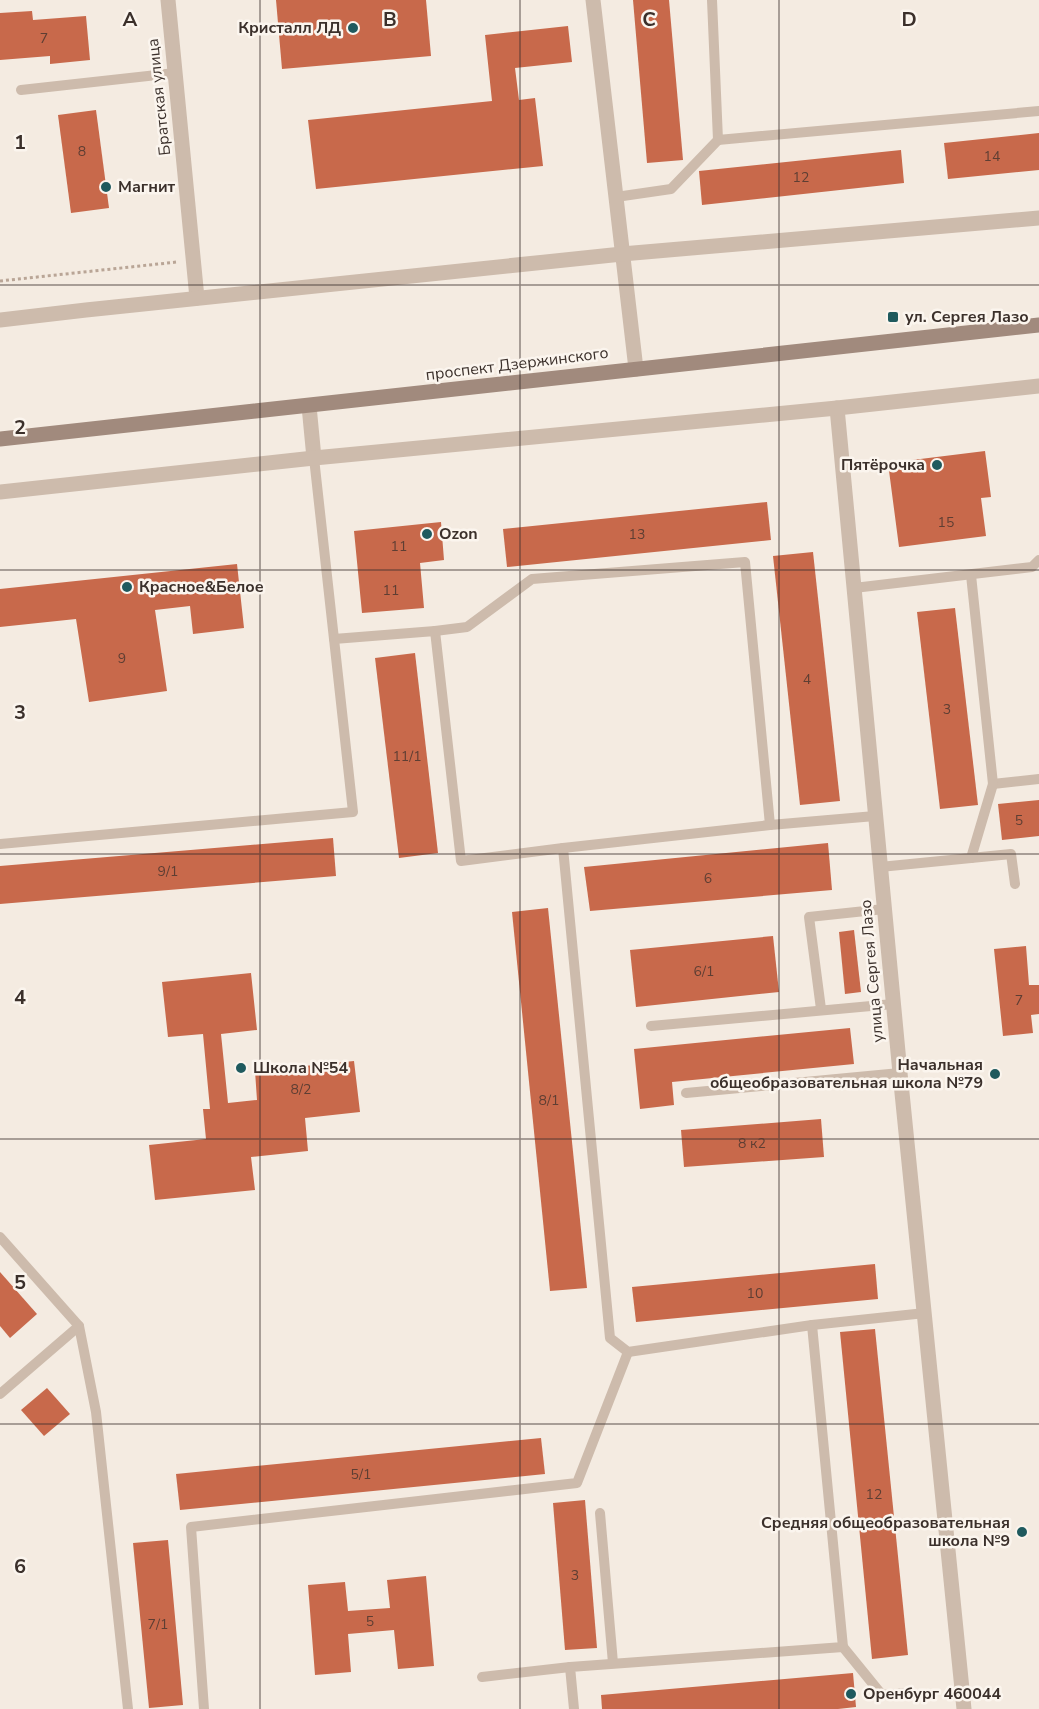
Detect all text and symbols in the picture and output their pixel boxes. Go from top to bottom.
text: A [123,6,138,33]
text: B [383,6,397,33]
text: C [642,6,656,33]
text: D [901,6,917,33]
place label: Кристалл ЛД [238,17,341,39]
marker: Кристалл ЛД [346,21,360,35]
house number: 7 [40,29,48,48]
street label: Братская улица [142,37,176,157]
text: 1 [14,129,26,156]
house number: 8 [78,142,86,161]
house number: 14 [984,147,1000,166]
house number: 12 [793,168,809,187]
place label: Магнит [118,176,176,198]
marker: Магнит [99,180,113,194]
place label: ул. Сергея Лазо [905,306,1029,328]
marker: ул. Сергея Лазо [886,310,900,324]
street label: проспект Дзержинского [424,342,610,386]
text: 2 [14,414,26,441]
place label: Пятёрочка [841,454,925,476]
marker: Пятёрочка [930,458,944,472]
house number: 15 [938,513,954,532]
place label: Ozon [439,523,478,545]
house number: 13 [629,525,645,544]
marker: Ozon [420,527,434,541]
house number: 11 [391,537,407,556]
place label: Красное&Белое [139,576,264,598]
marker: Красное&Белое [120,580,134,594]
house number: 11 [383,581,399,600]
house number: 9 [118,649,126,668]
house number: 4 [803,670,811,689]
text: 3 [14,699,26,726]
house number: 3 [943,700,951,719]
house number: 11/1 [392,747,422,766]
house number: 5 [1015,811,1023,830]
house number: 9/1 [158,862,178,881]
house number: 6 [704,869,712,888]
street label: улица Сергея Лазо [855,899,889,1043]
house number: 6/1 [694,962,714,981]
text: 4 [14,984,26,1011]
house number: 7 [1015,991,1023,1010]
place label: Начальная общеобразовательная школа №79 [710,1054,983,1094]
place label: Школа №54 [253,1057,348,1079]
marker: Школа №54 [234,1061,248,1075]
marker: Начальная общеобразовательная школа №79 [988,1067,1002,1081]
house number: 8/2 [291,1080,311,1099]
house number: 8/1 [539,1091,559,1110]
house number: 8 к2 [738,1134,766,1153]
text: 5 [14,1269,26,1296]
house number: 10 [747,1284,763,1303]
house number: 5/1 [351,1465,371,1484]
house number: 12 [866,1485,882,1504]
place label: Средняя общеобразовательная школа №9 [761,1512,1010,1552]
marker: Средняя общеобразовательная школа №9 [1015,1525,1029,1539]
text: 6 [14,1553,26,1580]
house number: 3 [571,1566,579,1585]
house number: 5 [366,1612,374,1631]
house number: 7/1 [148,1615,168,1634]
place label: Оренбург 460044 [863,1683,1001,1705]
marker: Оренбург 460044 [844,1687,858,1701]

